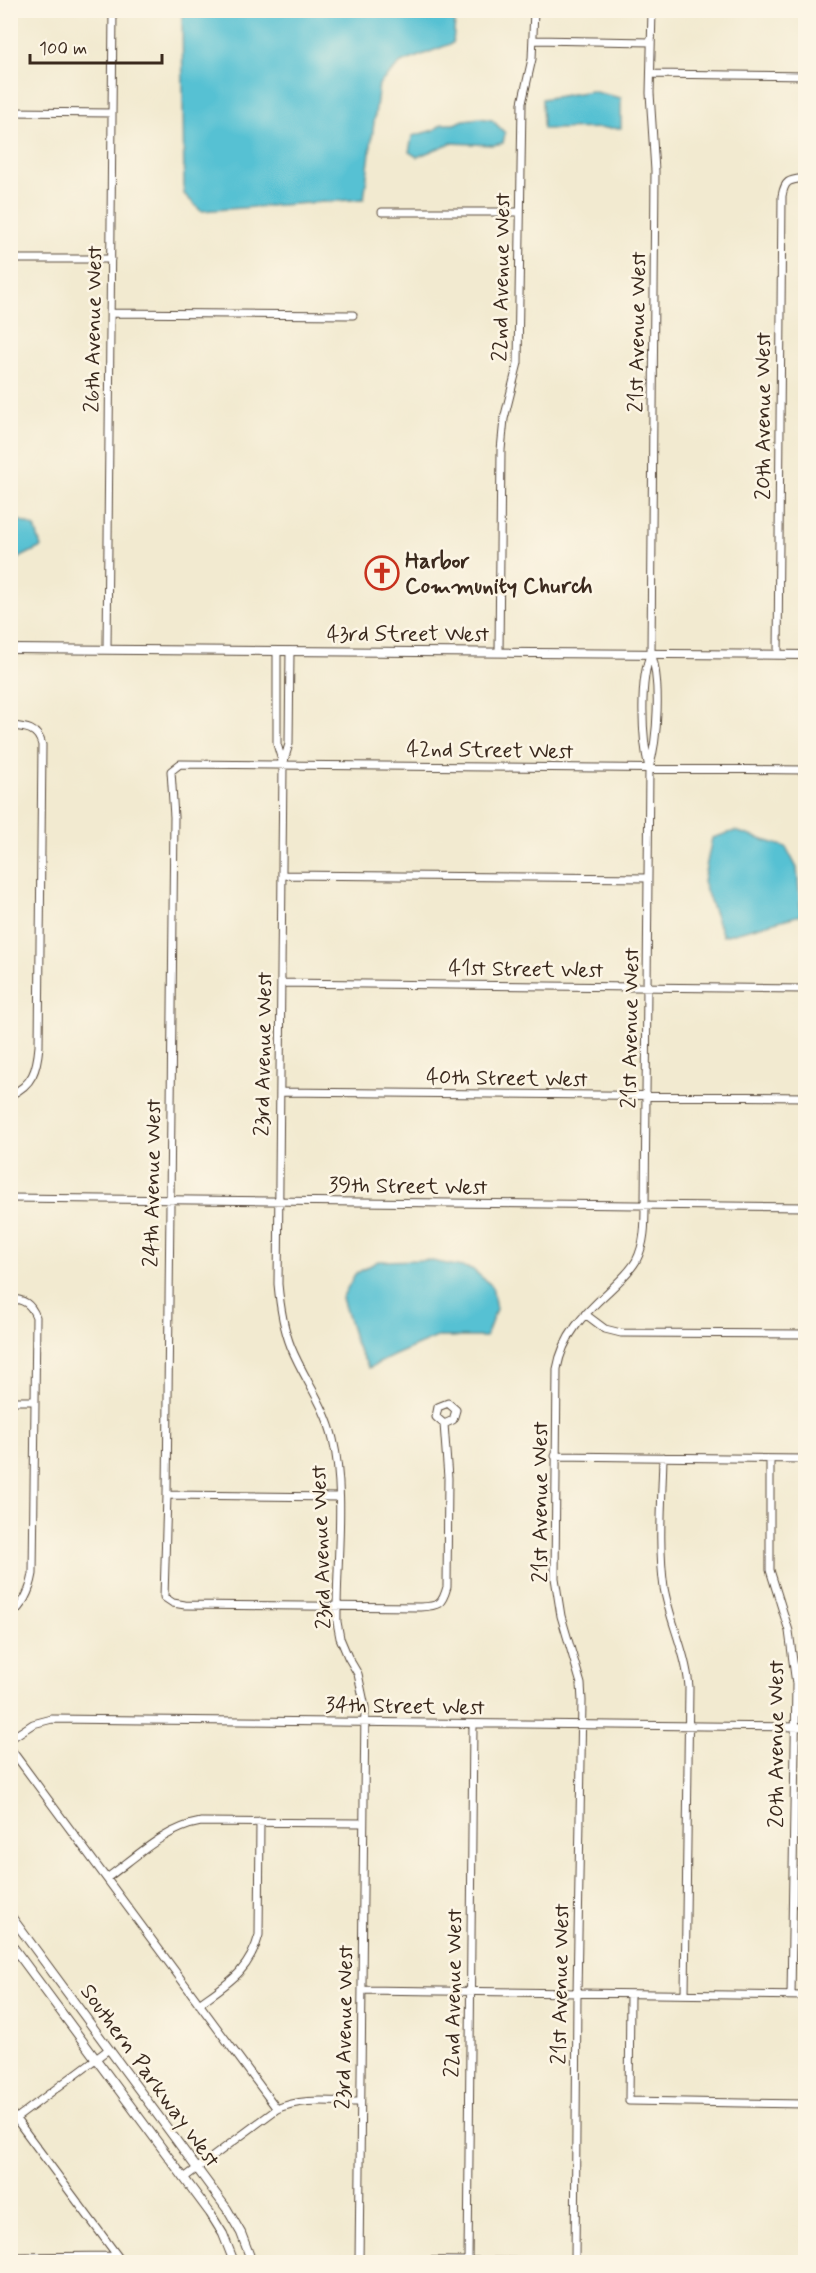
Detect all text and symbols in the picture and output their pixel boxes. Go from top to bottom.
scale bar [30,27,162,65]
text: 100 m [39,37,87,61]
street label: 22nd Avenue West [487,192,517,362]
street label: 26th Avenue West [79,245,109,413]
street label: 21st Avenue West [623,251,653,413]
street label: 20th Avenue West [750,332,778,500]
place label: Harbor Community Church [405,548,593,601]
church icon: Harbor Community Church [364,555,400,591]
street label: 43rd Street West [327,621,489,649]
street label: 42nd Street West [406,736,574,766]
street label: 21st Avenue West [616,947,646,1109]
street label: 41st Street West [448,955,604,985]
street label: 23rd Avenue West [249,972,279,1137]
street label: 40th Street West [426,1064,588,1094]
street label: 24th Avenue West [138,1099,168,1268]
street label: 39th Street West [328,1172,488,1202]
street label: 21st Avenue West [527,1421,555,1583]
street label: 23rd Avenue West [305,1464,339,1630]
street label: 20th Avenue West [763,1660,791,1828]
street label: 34th Street West [325,1692,485,1722]
street label: 21st Avenue West [546,1903,576,2065]
street label: 22nd Avenue West [439,1908,469,2078]
street label: 23rd Avenue West [330,1945,360,2110]
street label: Southern Parkway West [73,1979,226,2174]

